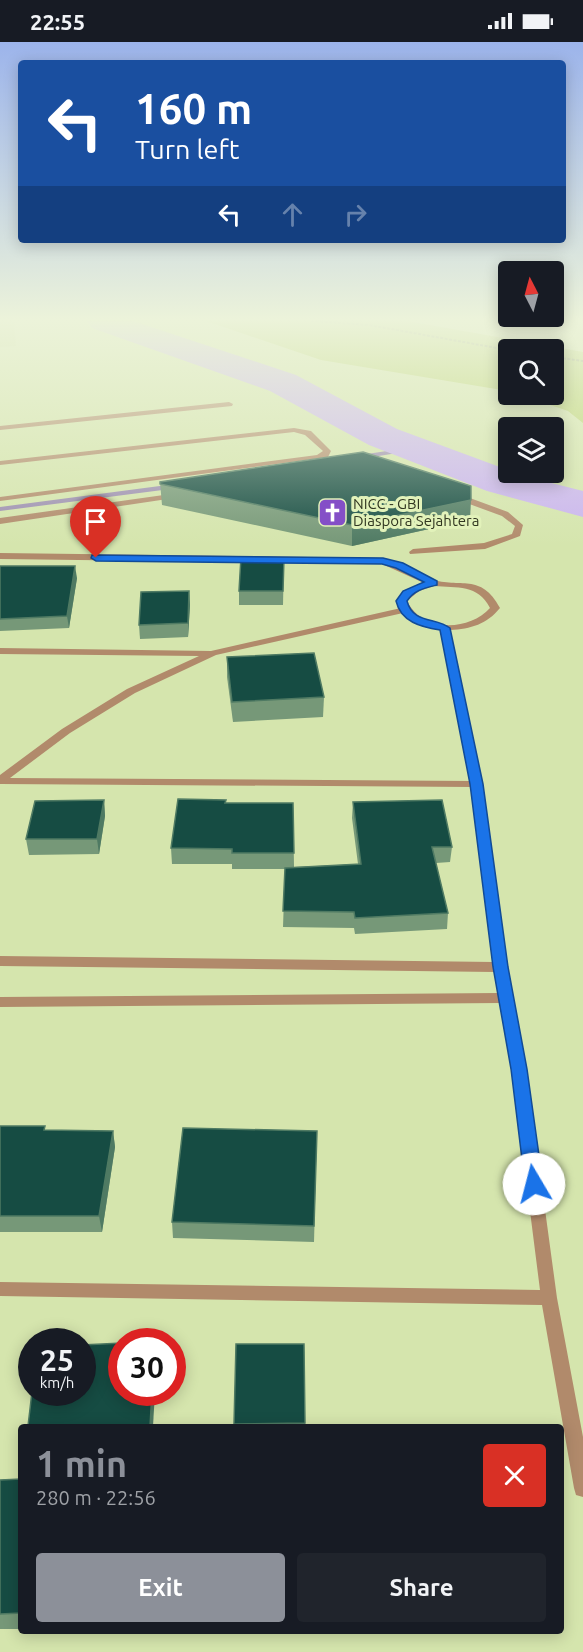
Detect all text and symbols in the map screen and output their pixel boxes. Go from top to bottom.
text: 22:55 [30,9,85,34]
icon: left [36,84,114,162]
text: 160 m [135,85,252,132]
text: Turn left [135,134,239,164]
icon: left [213,198,246,231]
icon: ahead [276,198,309,231]
icon: right [339,198,372,231]
north arrow [498,261,564,327]
map controls [498,261,564,483]
button: search [498,339,564,405]
button: layers [498,417,564,483]
place label: NICC - GBI Diaspora Sejahtera [353,495,479,529]
pin [70,496,121,558]
church icon: NICC - GBI Diaspora Sejahtera [316,496,348,528]
icon: arrive [79,505,112,538]
position arrow [502,1152,566,1216]
speed limit sign: 30 [108,1328,186,1406]
text: 25 [40,1343,74,1377]
text: km/h [40,1374,74,1391]
text: 1 min [36,1443,127,1484]
button: close [483,1444,546,1507]
text: 280 m · 22:56 [36,1486,156,1509]
button: Exit [36,1553,285,1622]
button: Share [297,1553,546,1622]

